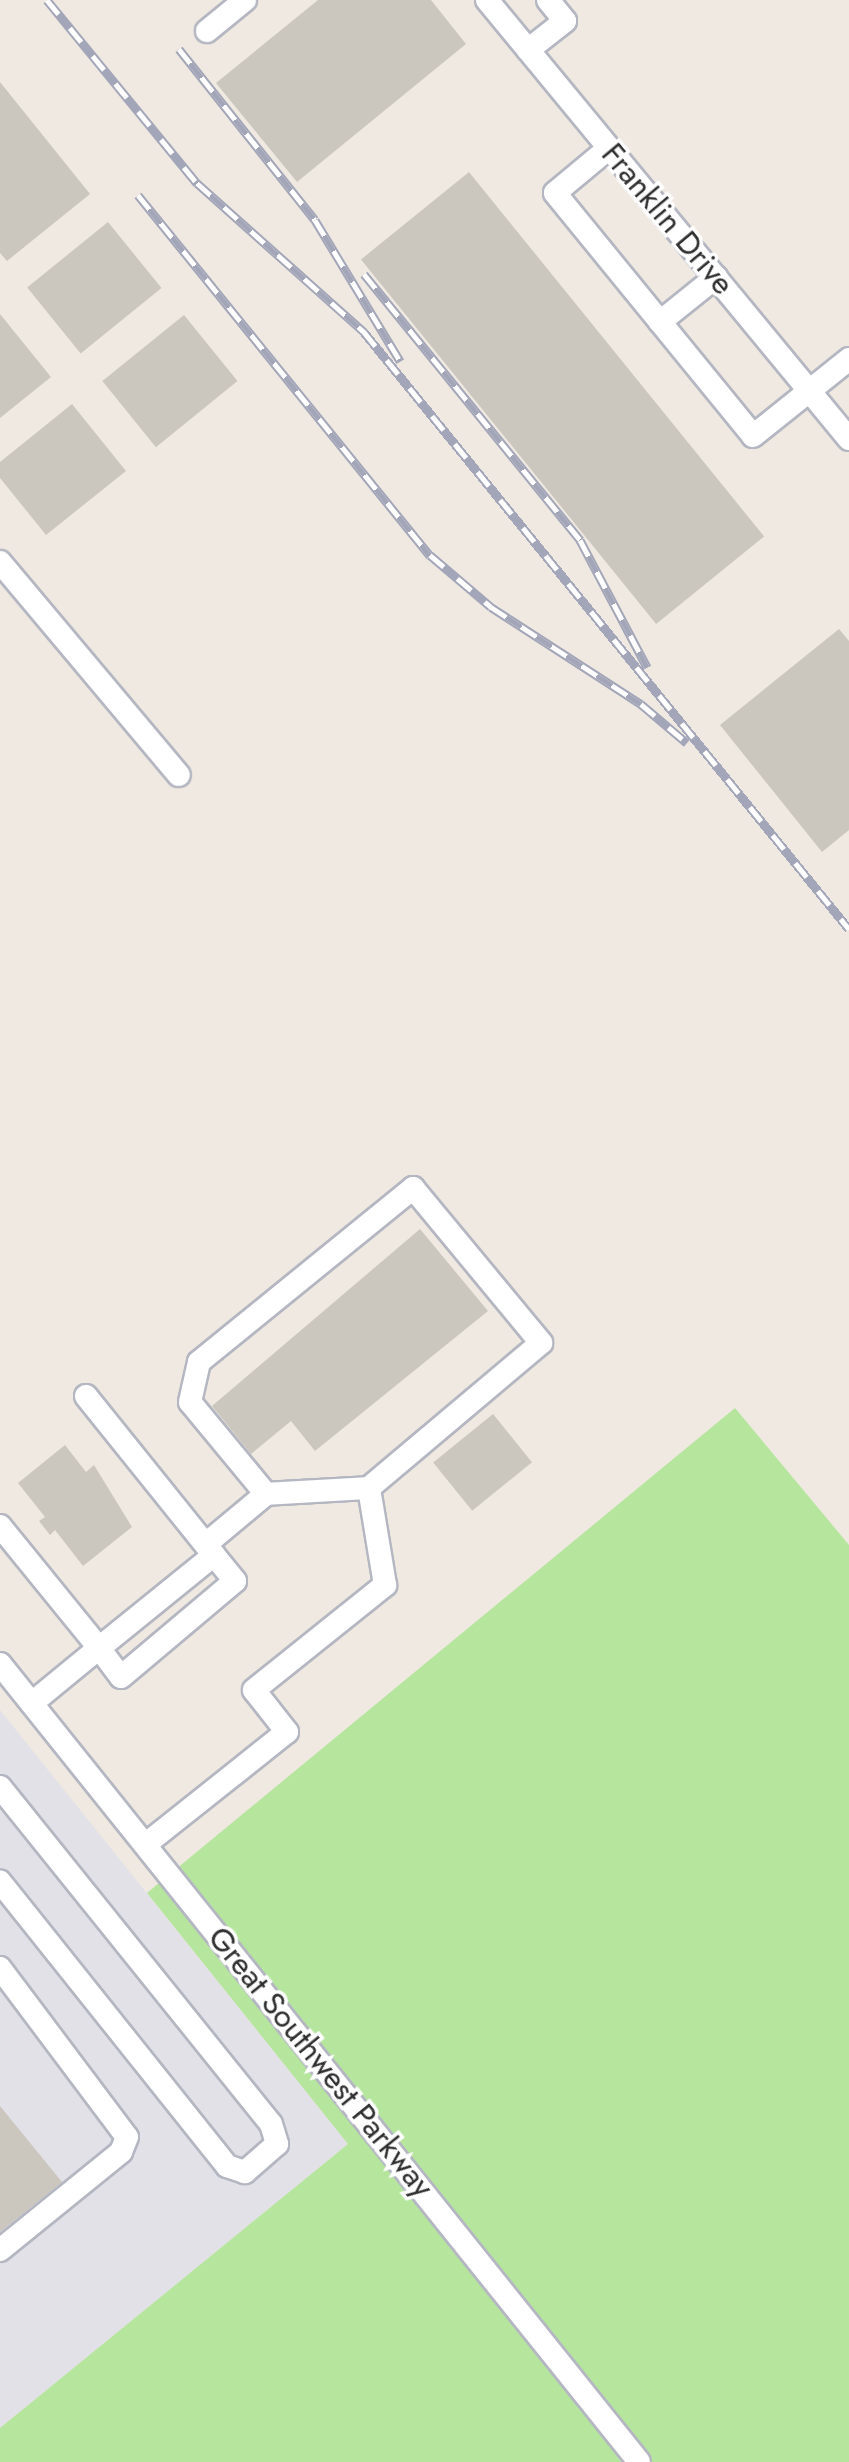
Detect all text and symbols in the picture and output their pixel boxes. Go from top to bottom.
street label: Franklin Drive [594,135,742,303]
street label: Great Southwest Parkway [200,1919,442,2205]

